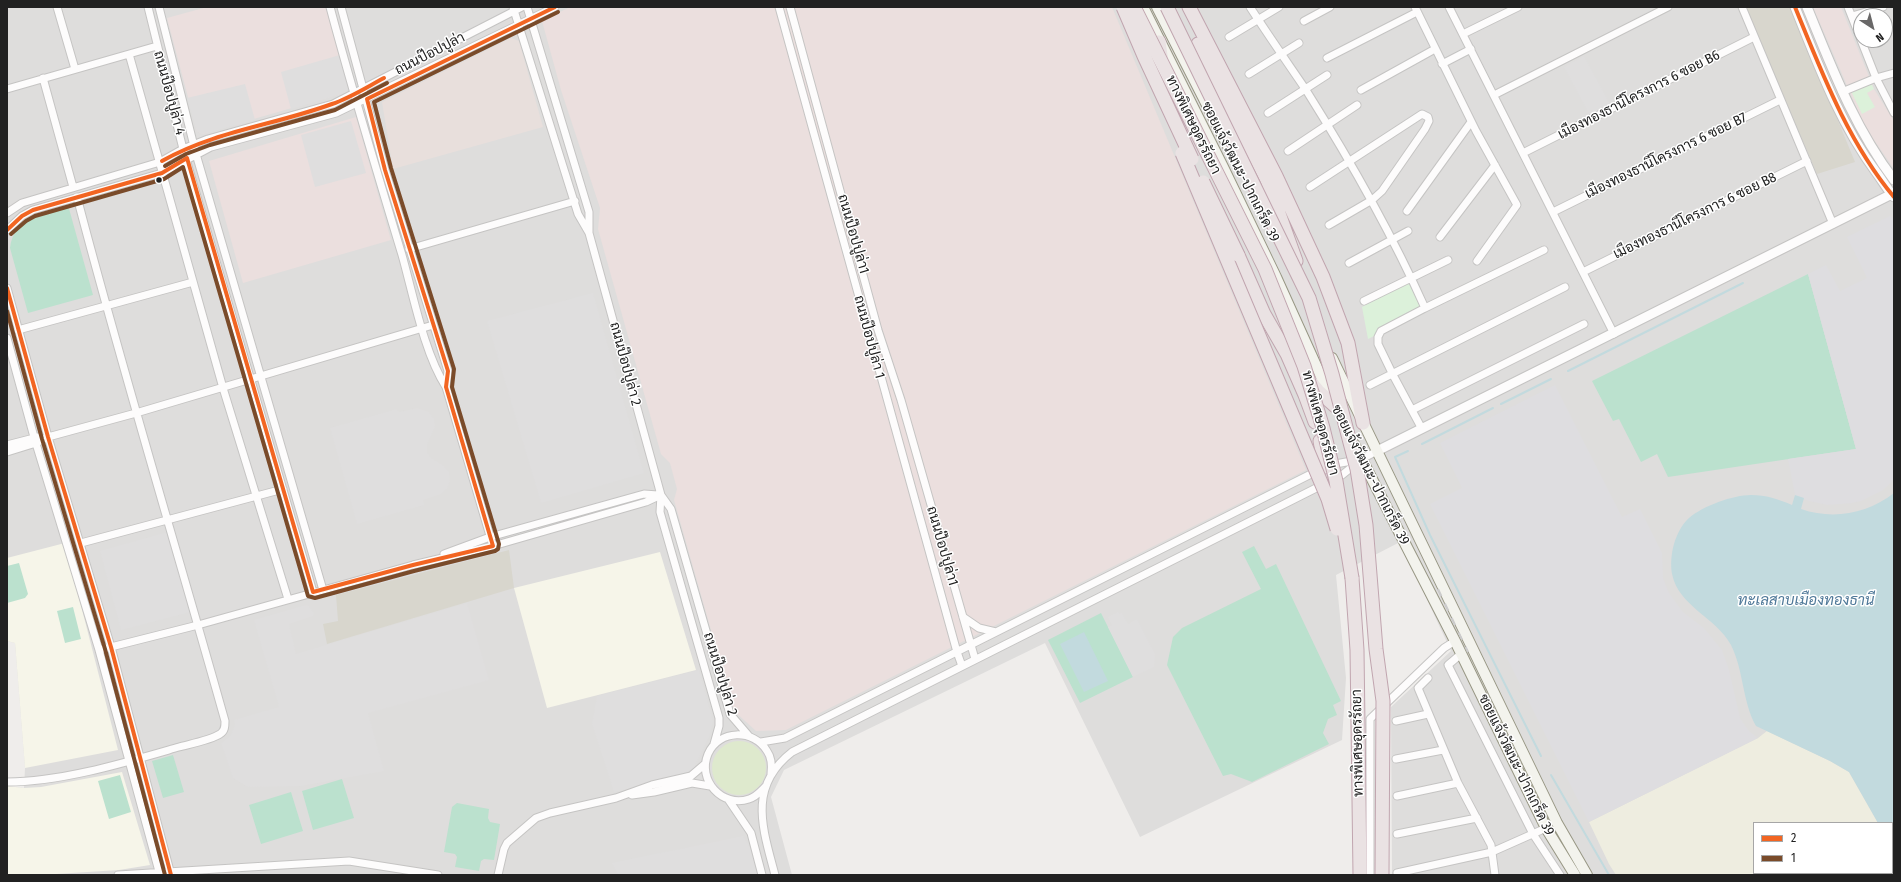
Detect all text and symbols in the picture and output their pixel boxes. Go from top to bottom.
north arrow [1853,8,1893,48]
street label: ถนนป๊อปปูล่า [392,29,468,79]
text: N [1873,30,1886,45]
street label: เมืองทองธานีโครงการ 6 ซอย B6 [1555,47,1723,143]
street label: ถนนป๊อปปูล่า 4 [150,49,188,137]
street label: ทางพิเศษอุดรรัถยา [1162,73,1224,177]
street label: ซอยแจ้งวัฒนะ-ปากเกร็ด 39 [1197,99,1283,245]
street label: เมืองทองธานีโครงการ 6 ซอย B7 [1582,110,1750,202]
street label: เมืองทองธานีโครงการ 6 ซอย B8 [1611,169,1779,263]
unlabelled marker [154,175,164,185]
street label: ถนนป๊อปปูล่า1 [834,192,872,276]
street label: ถนนป๊อปปูล่า 1 [850,294,888,380]
street label: ถนนป๊อปปูล่า 2 [606,320,644,408]
street label: ทางพิเศษอุดรรัถยา [1298,369,1342,477]
street label: ซอยแจ้งวัฒนะ-ปากเกร็ด 39 [1327,402,1413,548]
street label: ถนนป๊อปปูล่า1 [923,504,961,588]
water label: ทะเลสาบเมืองทองธานี [1738,592,1874,610]
street label: ถนนป๊อปปูล่า 2 [699,630,741,718]
street label: ทางพิเศษอุดรรัถยา [1349,689,1367,797]
street label: ซอยแจ้งวัฒนะ-ปากเกร็ด 39 [1474,692,1558,838]
legend [1753,822,1893,874]
text: 2 [1791,831,1796,845]
text: 1 [1791,851,1796,865]

